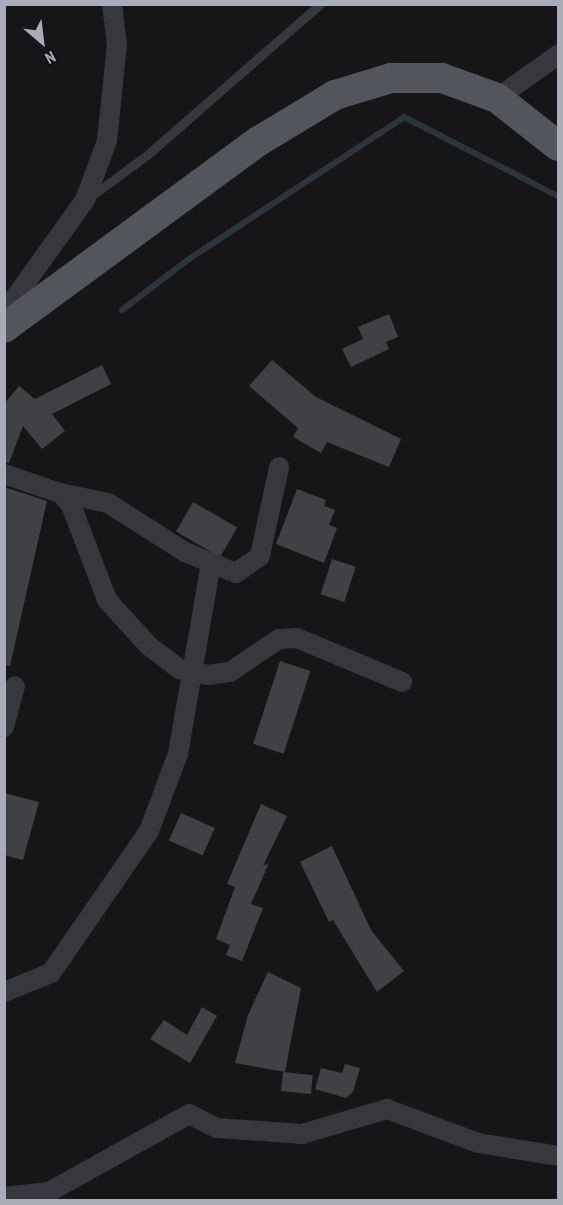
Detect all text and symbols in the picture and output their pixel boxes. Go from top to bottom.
north arrow [12,12,72,72]
text: N [42,47,59,69]

